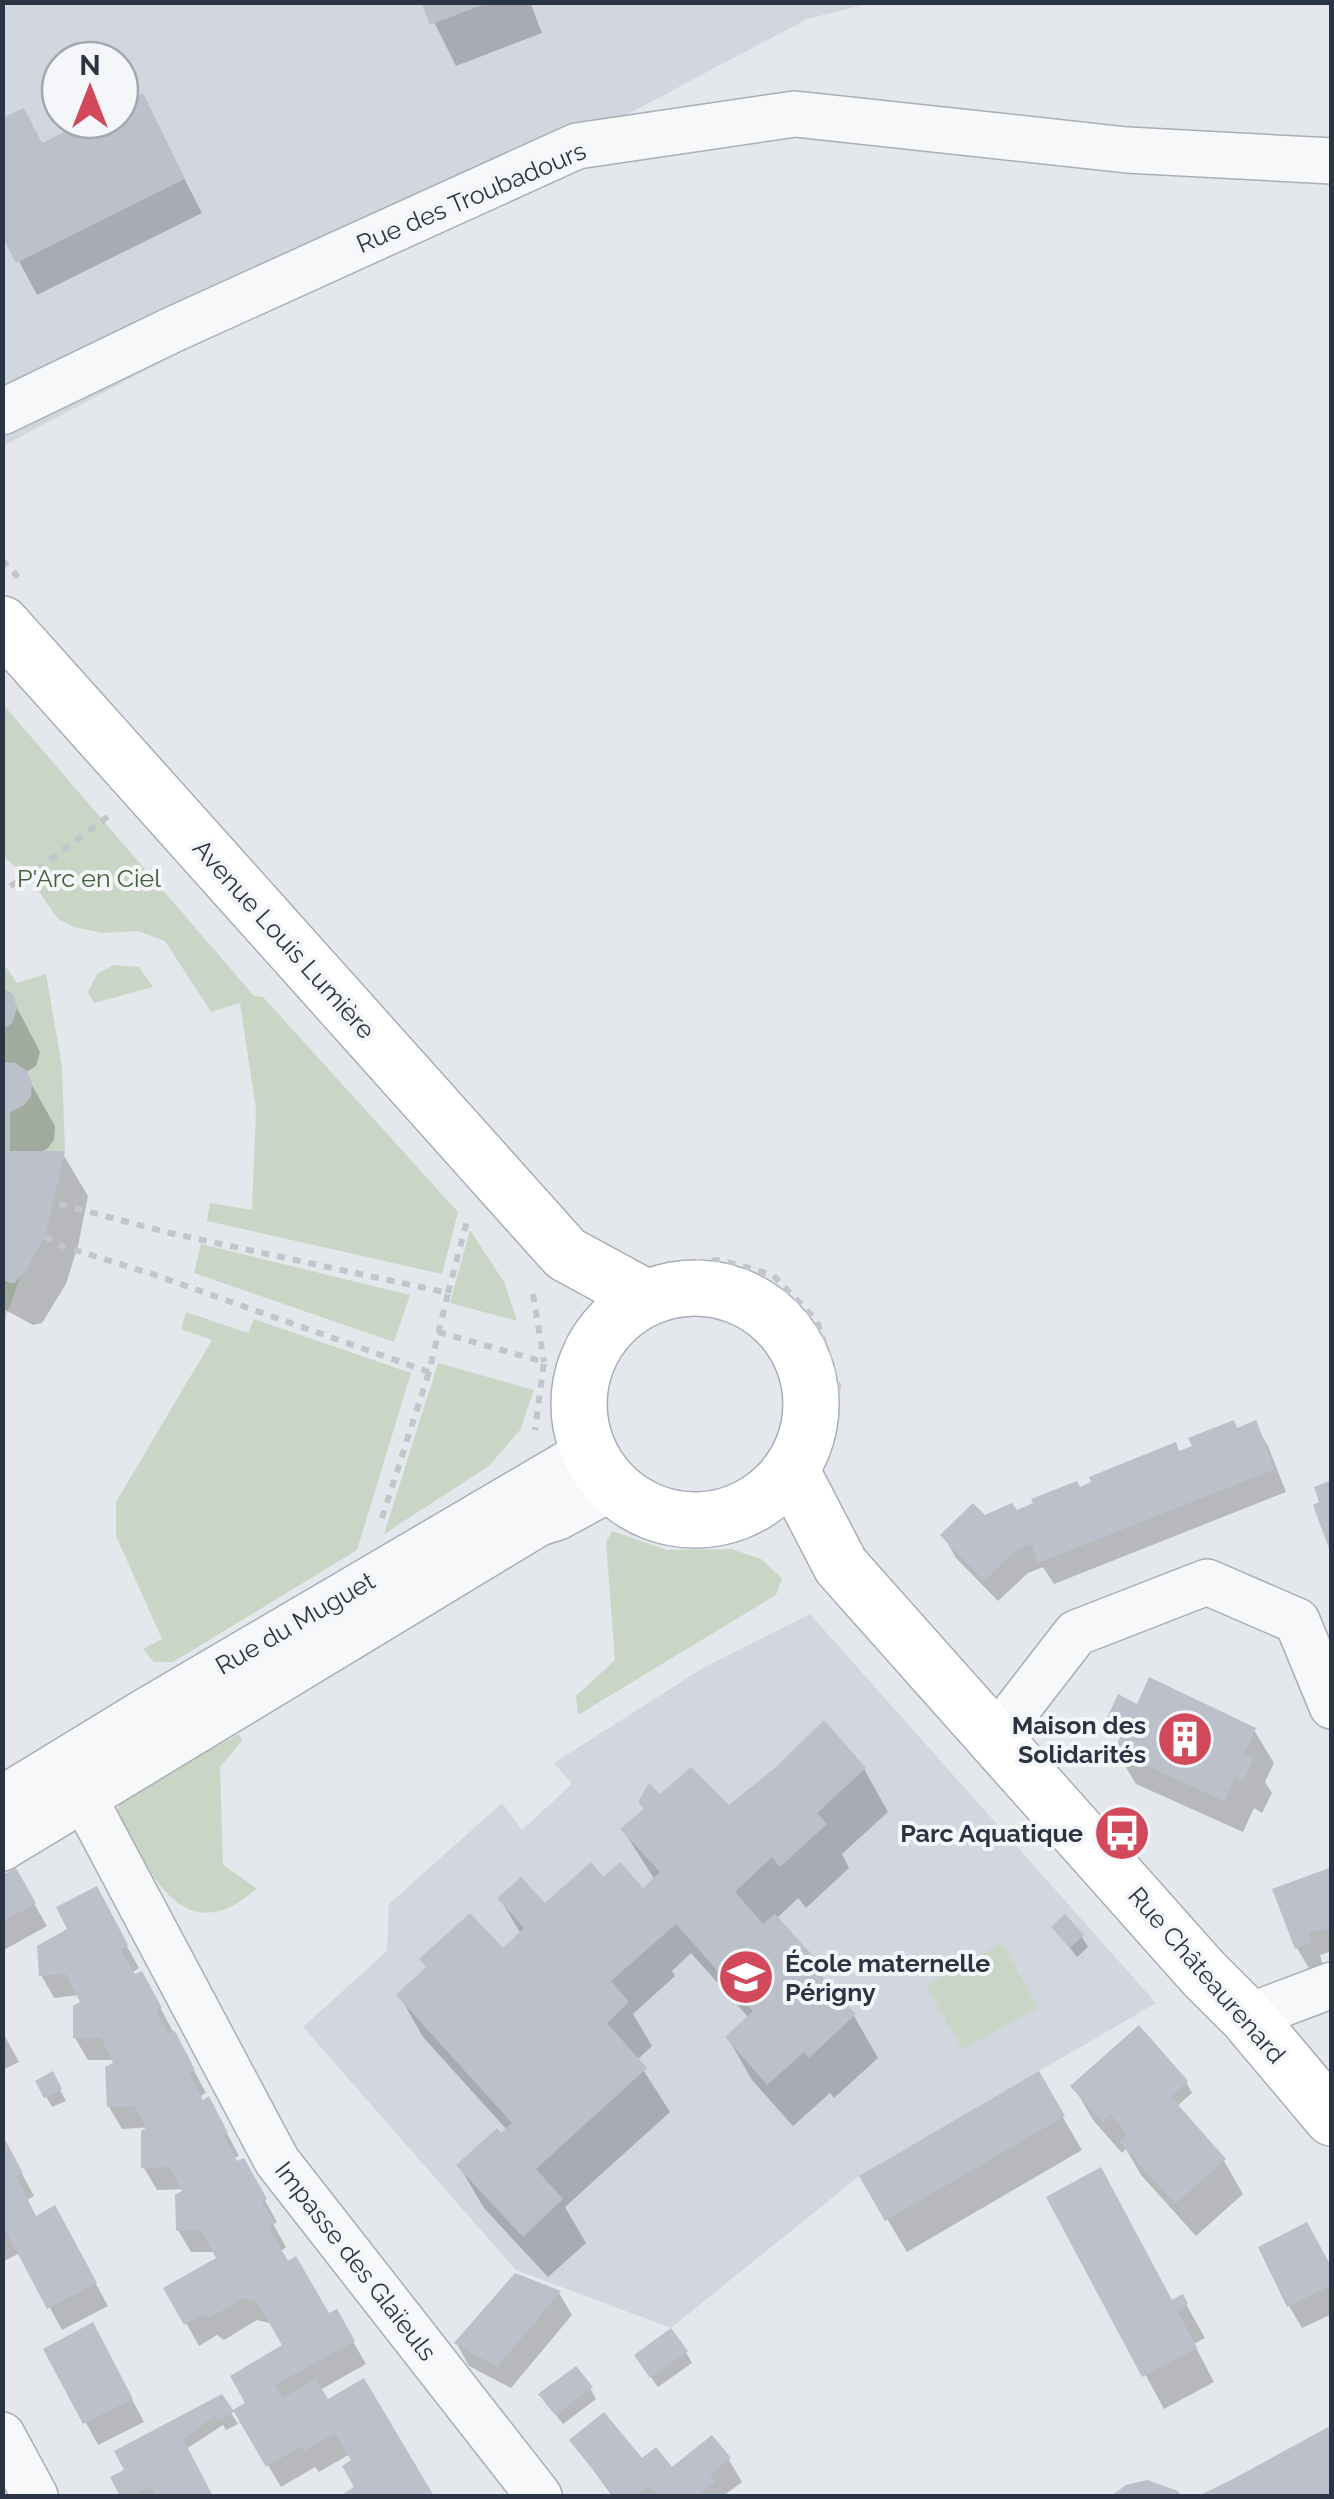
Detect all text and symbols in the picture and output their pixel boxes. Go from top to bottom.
north arrow [40,40,140,140]
text: N [79,49,101,82]
street label: Rue des Troubadours [352,135,590,259]
street label: Avenue Louis Lumière [187,833,381,1045]
park label: P'Arc en Ciel [17,863,161,893]
street label: Rue du Muguet [210,1565,380,1681]
building icon: Maison des Solidarités [1155,1709,1215,1769]
place label: Maison des Solidarités [1012,1710,1146,1769]
bus stop icon: Parc Aquatique [1092,1803,1152,1863]
place label: Parc Aquatique [900,1818,1083,1848]
street label: Rue Châteaurenard [1122,1881,1292,2069]
school or university icon: École maternelle Périgny [716,1947,776,2007]
place label: École maternelle Périgny [785,1948,990,2007]
street label: Impasse des Glaïeuls [269,2156,443,2366]

